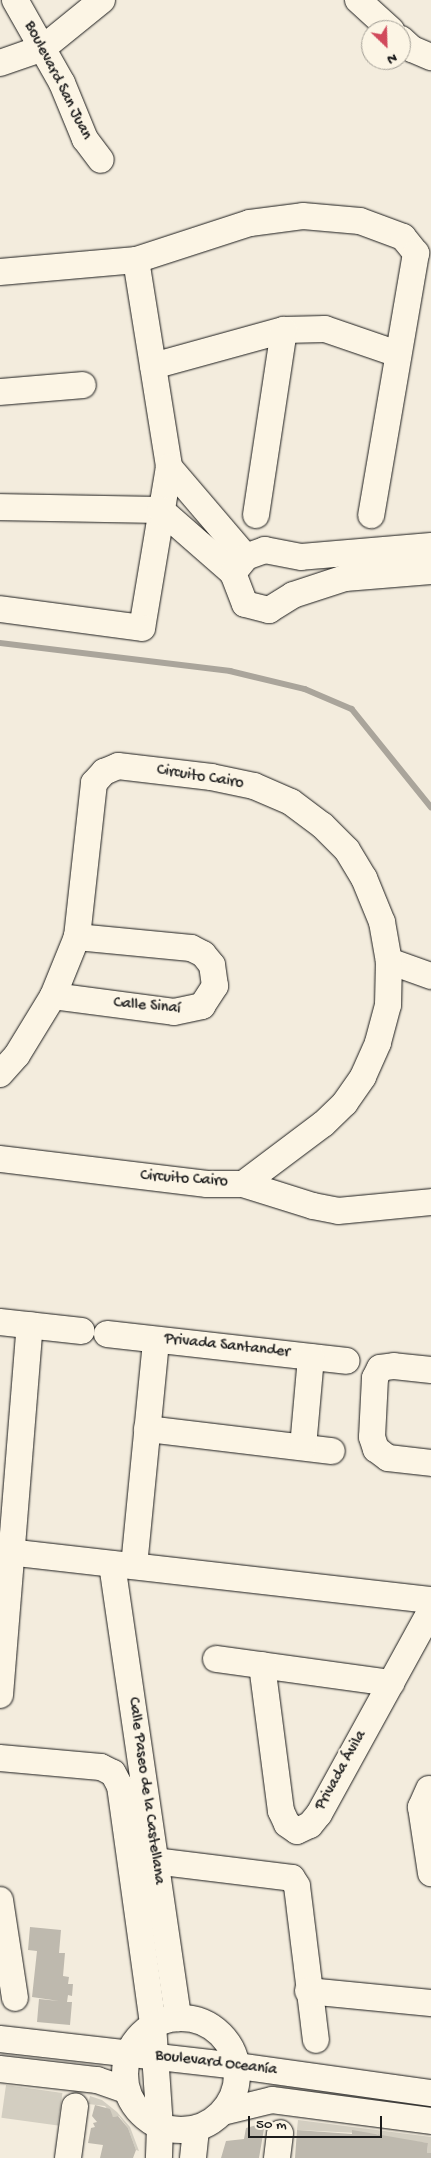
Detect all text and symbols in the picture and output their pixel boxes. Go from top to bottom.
street label: Boulevard San Juan [19,18,95,144]
north arrow [361,20,411,70]
text: N [384,49,400,68]
street label: Circuito Cairo [155,762,245,794]
street label: Calle Sinaí [113,994,181,1020]
street label: Circuito Cairo [140,1167,228,1193]
street label: Privada Santander [163,1331,291,1363]
street label: Calle Paseo de la Castellana [122,1696,168,1886]
street label: Privada Ávila [312,1728,372,1814]
street label: Boulevard Oceanía [154,2047,278,2081]
scale bar [251,2106,385,2138]
text: 50 m [256,2116,287,2134]

